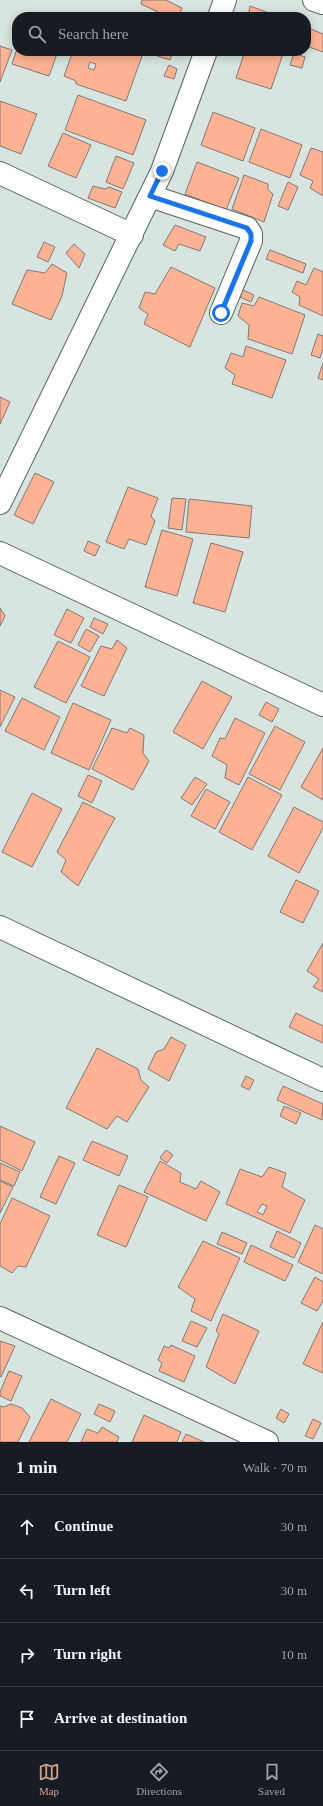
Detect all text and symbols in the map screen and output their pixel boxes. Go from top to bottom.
search box [12,12,311,56]
icon: search [26,23,48,45]
text: Search here [58,26,128,42]
route end [153,162,171,180]
route start [212,304,230,322]
text: 1 min [16,1458,57,1477]
text: Walk · 70 m [243,1460,307,1475]
icon: ahead [16,1516,38,1538]
text: Continue [54,1518,113,1534]
text: 30 m [281,1519,307,1534]
icon: left [16,1580,38,1602]
text: Turn left [54,1582,111,1598]
text: 30 m [281,1583,307,1598]
icon: right [16,1644,38,1666]
text: Turn right [54,1646,121,1662]
text: 10 m [281,1647,307,1662]
icon: arrive [16,1708,38,1730]
text: Arrive at destination [54,1710,187,1726]
tab: Map [38,1761,60,1797]
tab: Directions [136,1761,182,1797]
tab: Saved [258,1761,285,1797]

